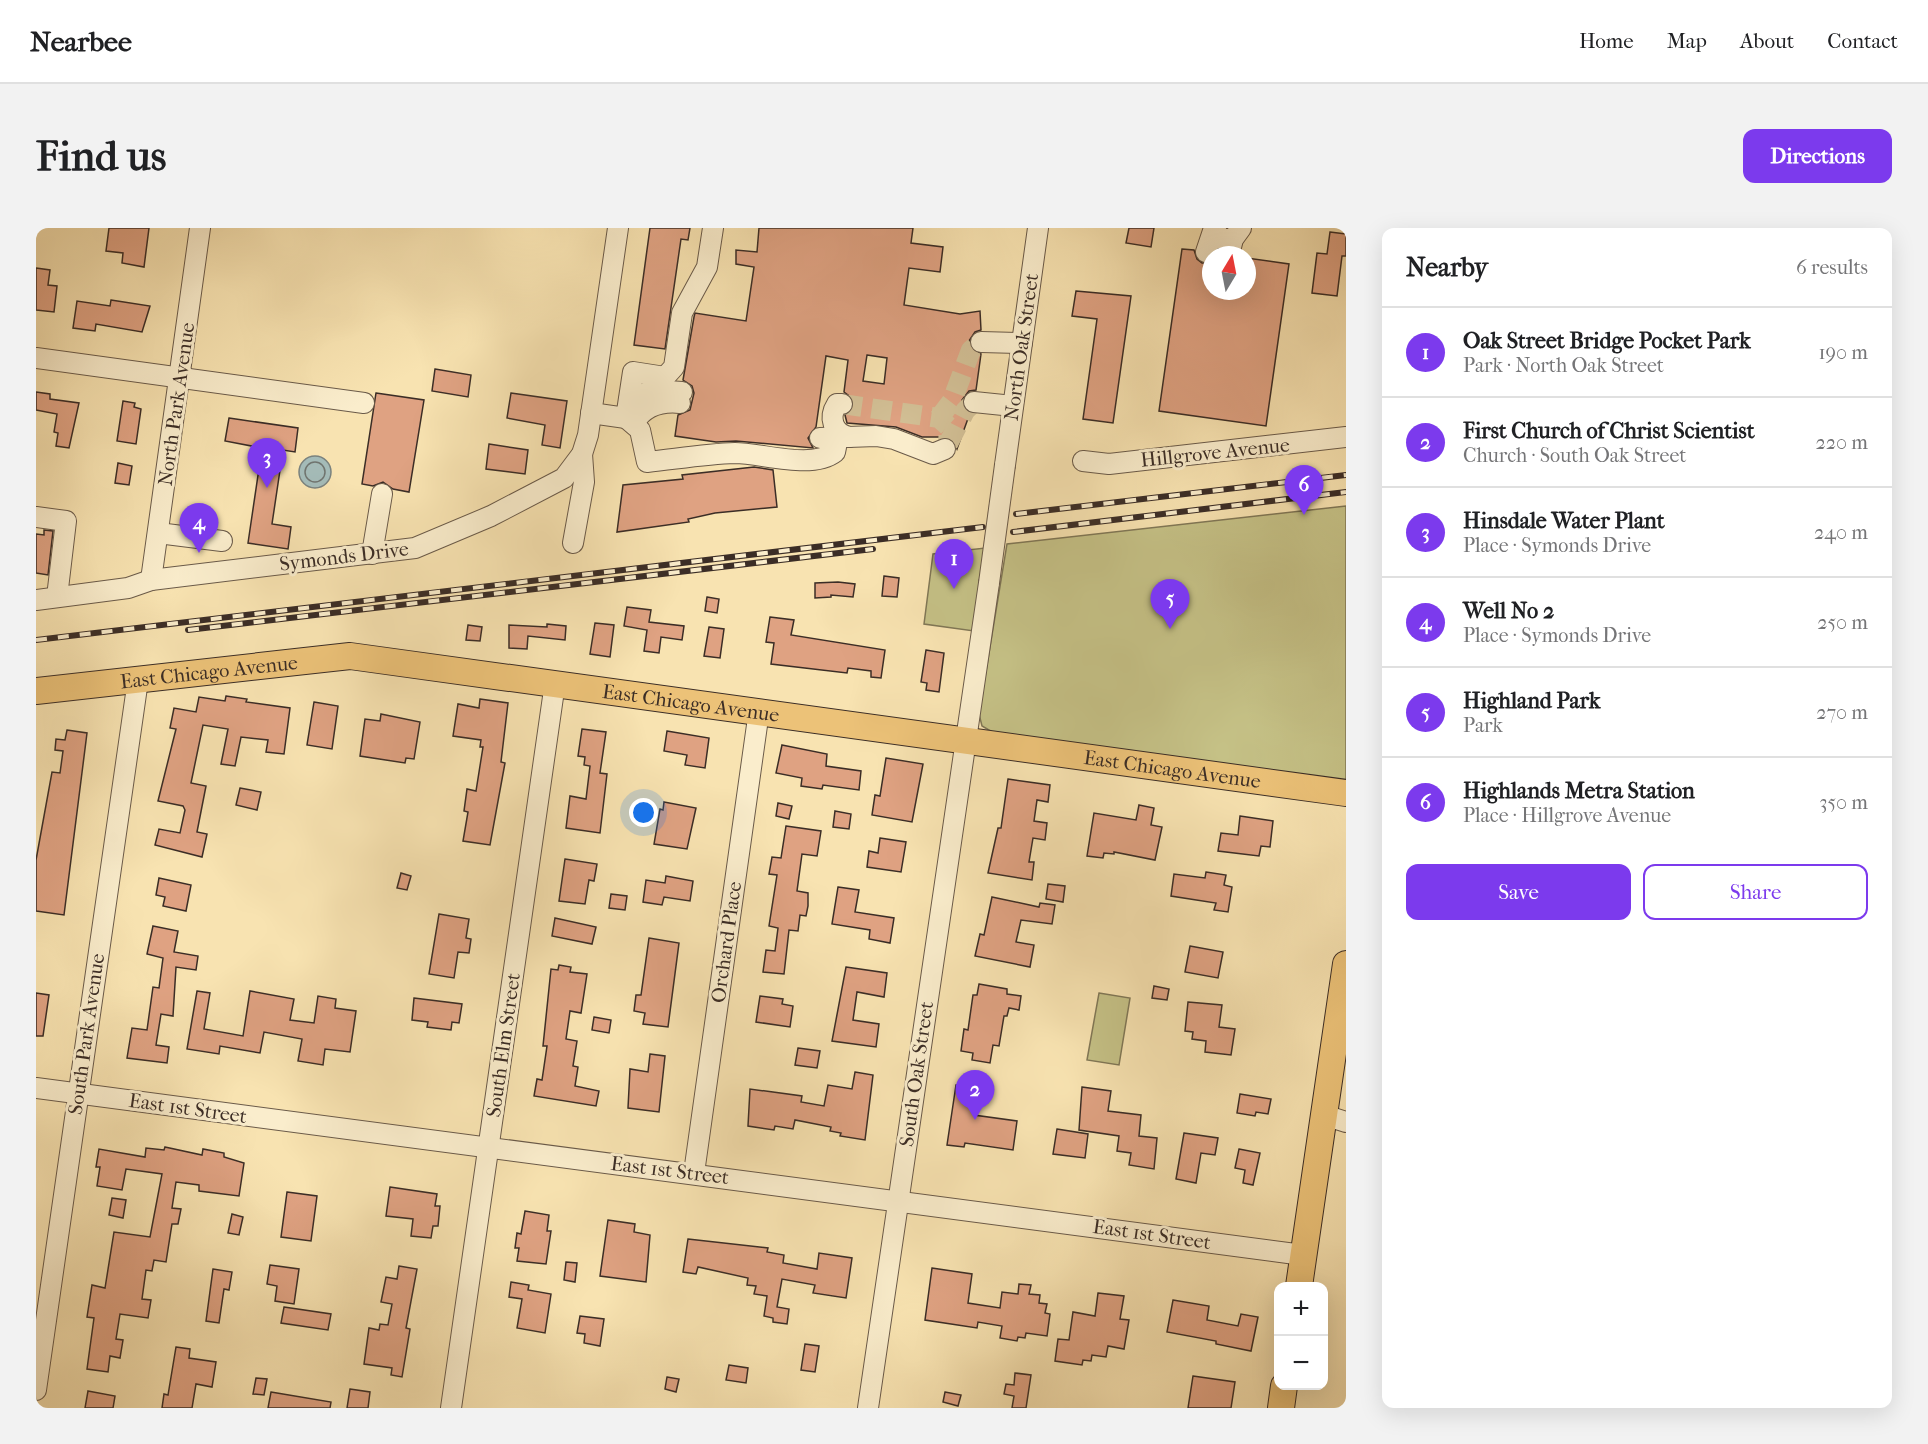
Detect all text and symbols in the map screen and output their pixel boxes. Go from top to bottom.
text: Nearbee [30,25,132,58]
text: Home [1579,29,1634,53]
text: Map [1667,29,1707,53]
text: About [1740,29,1794,53]
text: Contact [1827,29,1898,53]
button: Directions [1743,129,1892,183]
text: Find us [36,132,166,181]
north arrow [1202,246,1256,300]
text: Nearby [1406,252,1488,283]
text: 6 results [1796,256,1868,279]
street label: North Oak Street [1000,272,1043,422]
street label: North Park Avenue [154,321,199,487]
text: Oak Street Bridge Pocket Park [1463,328,1751,354]
text: 1 [1422,341,1429,364]
text: 190 m [1818,341,1868,364]
text: Park · North Oak Street [1463,354,1664,377]
text: First Church of Christ Scientist [1463,418,1755,444]
text: 2 [1420,431,1431,454]
text: 220 m [1815,431,1868,454]
street label: Hillgrove Avenue [1139,433,1291,472]
pin: 3 [248,438,286,488]
text: Church · South Oak Street [1463,444,1686,467]
pin: 6 [1284,466,1324,515]
pin: 4 [180,504,218,553]
text: Hinsdale Water Plant [1463,508,1665,534]
text: 3 [1421,521,1430,544]
text: 240 m [1814,521,1868,544]
text: Place · Symonds Drive [1463,534,1651,557]
street label: Symonds Drive [278,537,410,576]
pin: 1 [934,540,974,589]
pin: 5 [1150,580,1190,629]
text: Well No 2 [1463,598,1554,624]
text: 4 [1420,611,1431,634]
text: 250 m [1817,611,1868,634]
text: Place · Symonds Drive [1463,624,1651,647]
street label: East Chicago Avenue [119,651,299,694]
street label: East Chicago Avenue [601,680,781,727]
text: Highland Park [1463,688,1600,714]
text: 5 [1421,701,1430,724]
text: 270 m [1816,701,1868,724]
text: Park [1463,714,1503,737]
street label: East Chicago Avenue [1082,746,1262,793]
text: Highlands Metra Station [1463,778,1695,804]
text: 6 [1420,791,1431,814]
text: 350 m [1819,791,1868,814]
your location [629,798,658,827]
text: Place · Hillgrove Avenue [1463,804,1671,827]
button: Save [1406,864,1631,920]
button: Share [1643,864,1868,920]
street label: Orchard Place [707,880,746,1004]
street label: South Park Avenue [64,952,109,1116]
street label: South Elm Street [482,971,525,1119]
street label: South Oak Street [895,1000,938,1148]
pin: 2 [956,1070,994,1120]
street label: East 1st Street [127,1089,248,1128]
street label: East 1st Street [609,1152,730,1189]
street label: East 1st Street [1091,1215,1212,1254]
map controls [1274,1282,1328,1390]
button: + [1274,1282,1328,1336]
button: − [1274,1336,1328,1390]

